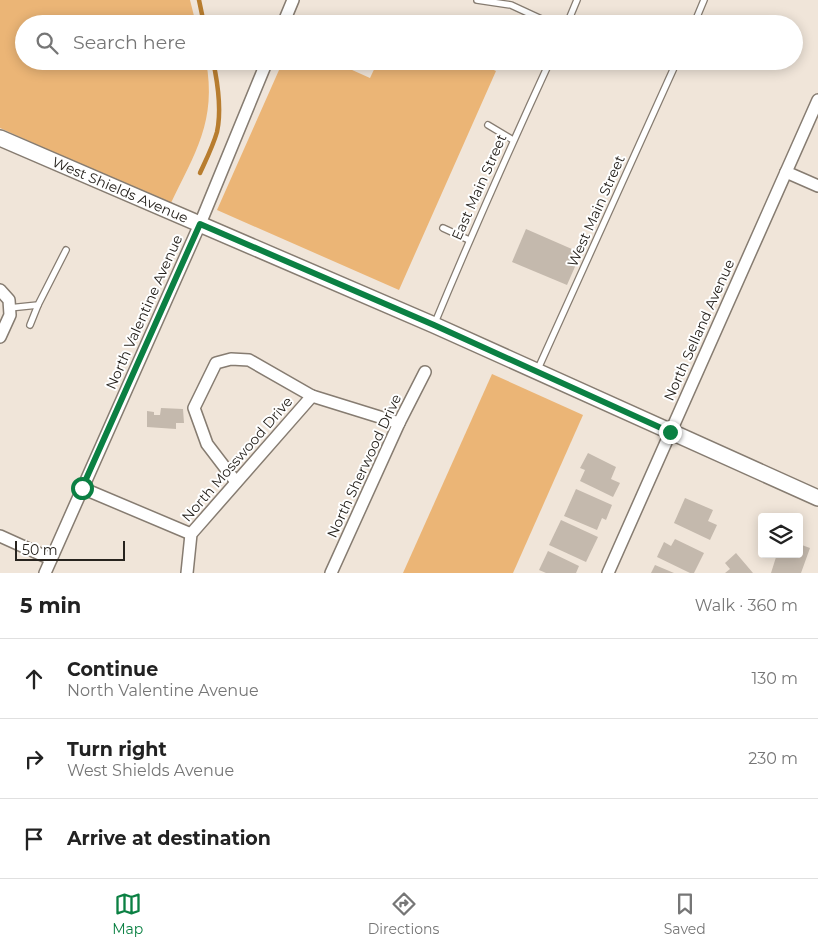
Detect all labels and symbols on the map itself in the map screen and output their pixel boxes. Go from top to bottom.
street label: East Main Street [447,131,511,243]
street label: West Main Street [563,152,629,270]
street label: West Shields Avenue [49,153,191,227]
street label: North Valentine Avenue [102,232,186,392]
street label: North Selland Avenue [660,256,738,404]
street label: North Sherwood Drive [323,391,405,541]
street label: North Mosswood Drive [178,393,296,525]
route end [659,421,682,444]
route start [71,477,94,500]
scale bar [15,538,125,561]

